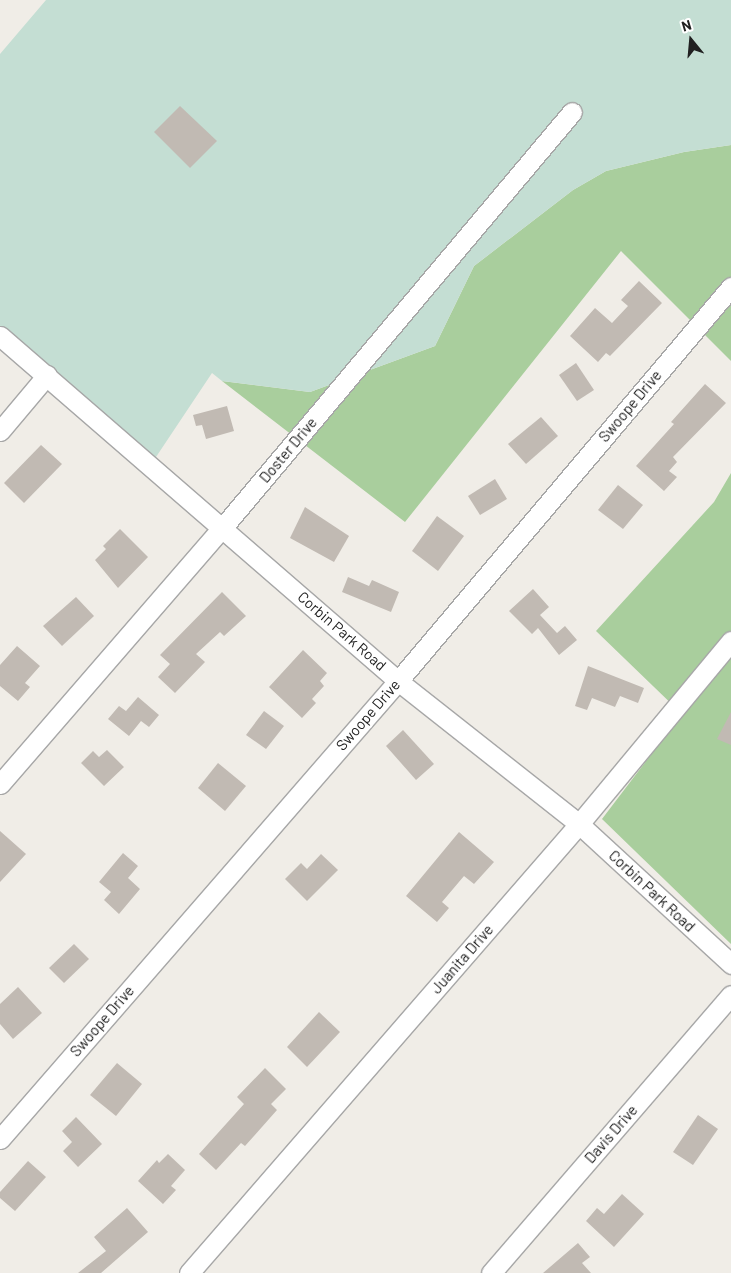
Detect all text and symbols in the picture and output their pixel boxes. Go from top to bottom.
north arrow [666,15,716,65]
text: N [680,16,693,35]
street label: Swoope Drive [595,366,665,446]
street label: Doster Drive [255,414,321,486]
street label: Corbin Park Road [294,588,390,674]
street label: Swoope Drive [332,676,404,754]
street label: Corbin Park Road [605,846,699,936]
street label: Juanita Drive [427,921,497,997]
street label: Swoope Drive [66,982,138,1060]
street label: Davis Drive [581,1101,641,1167]

